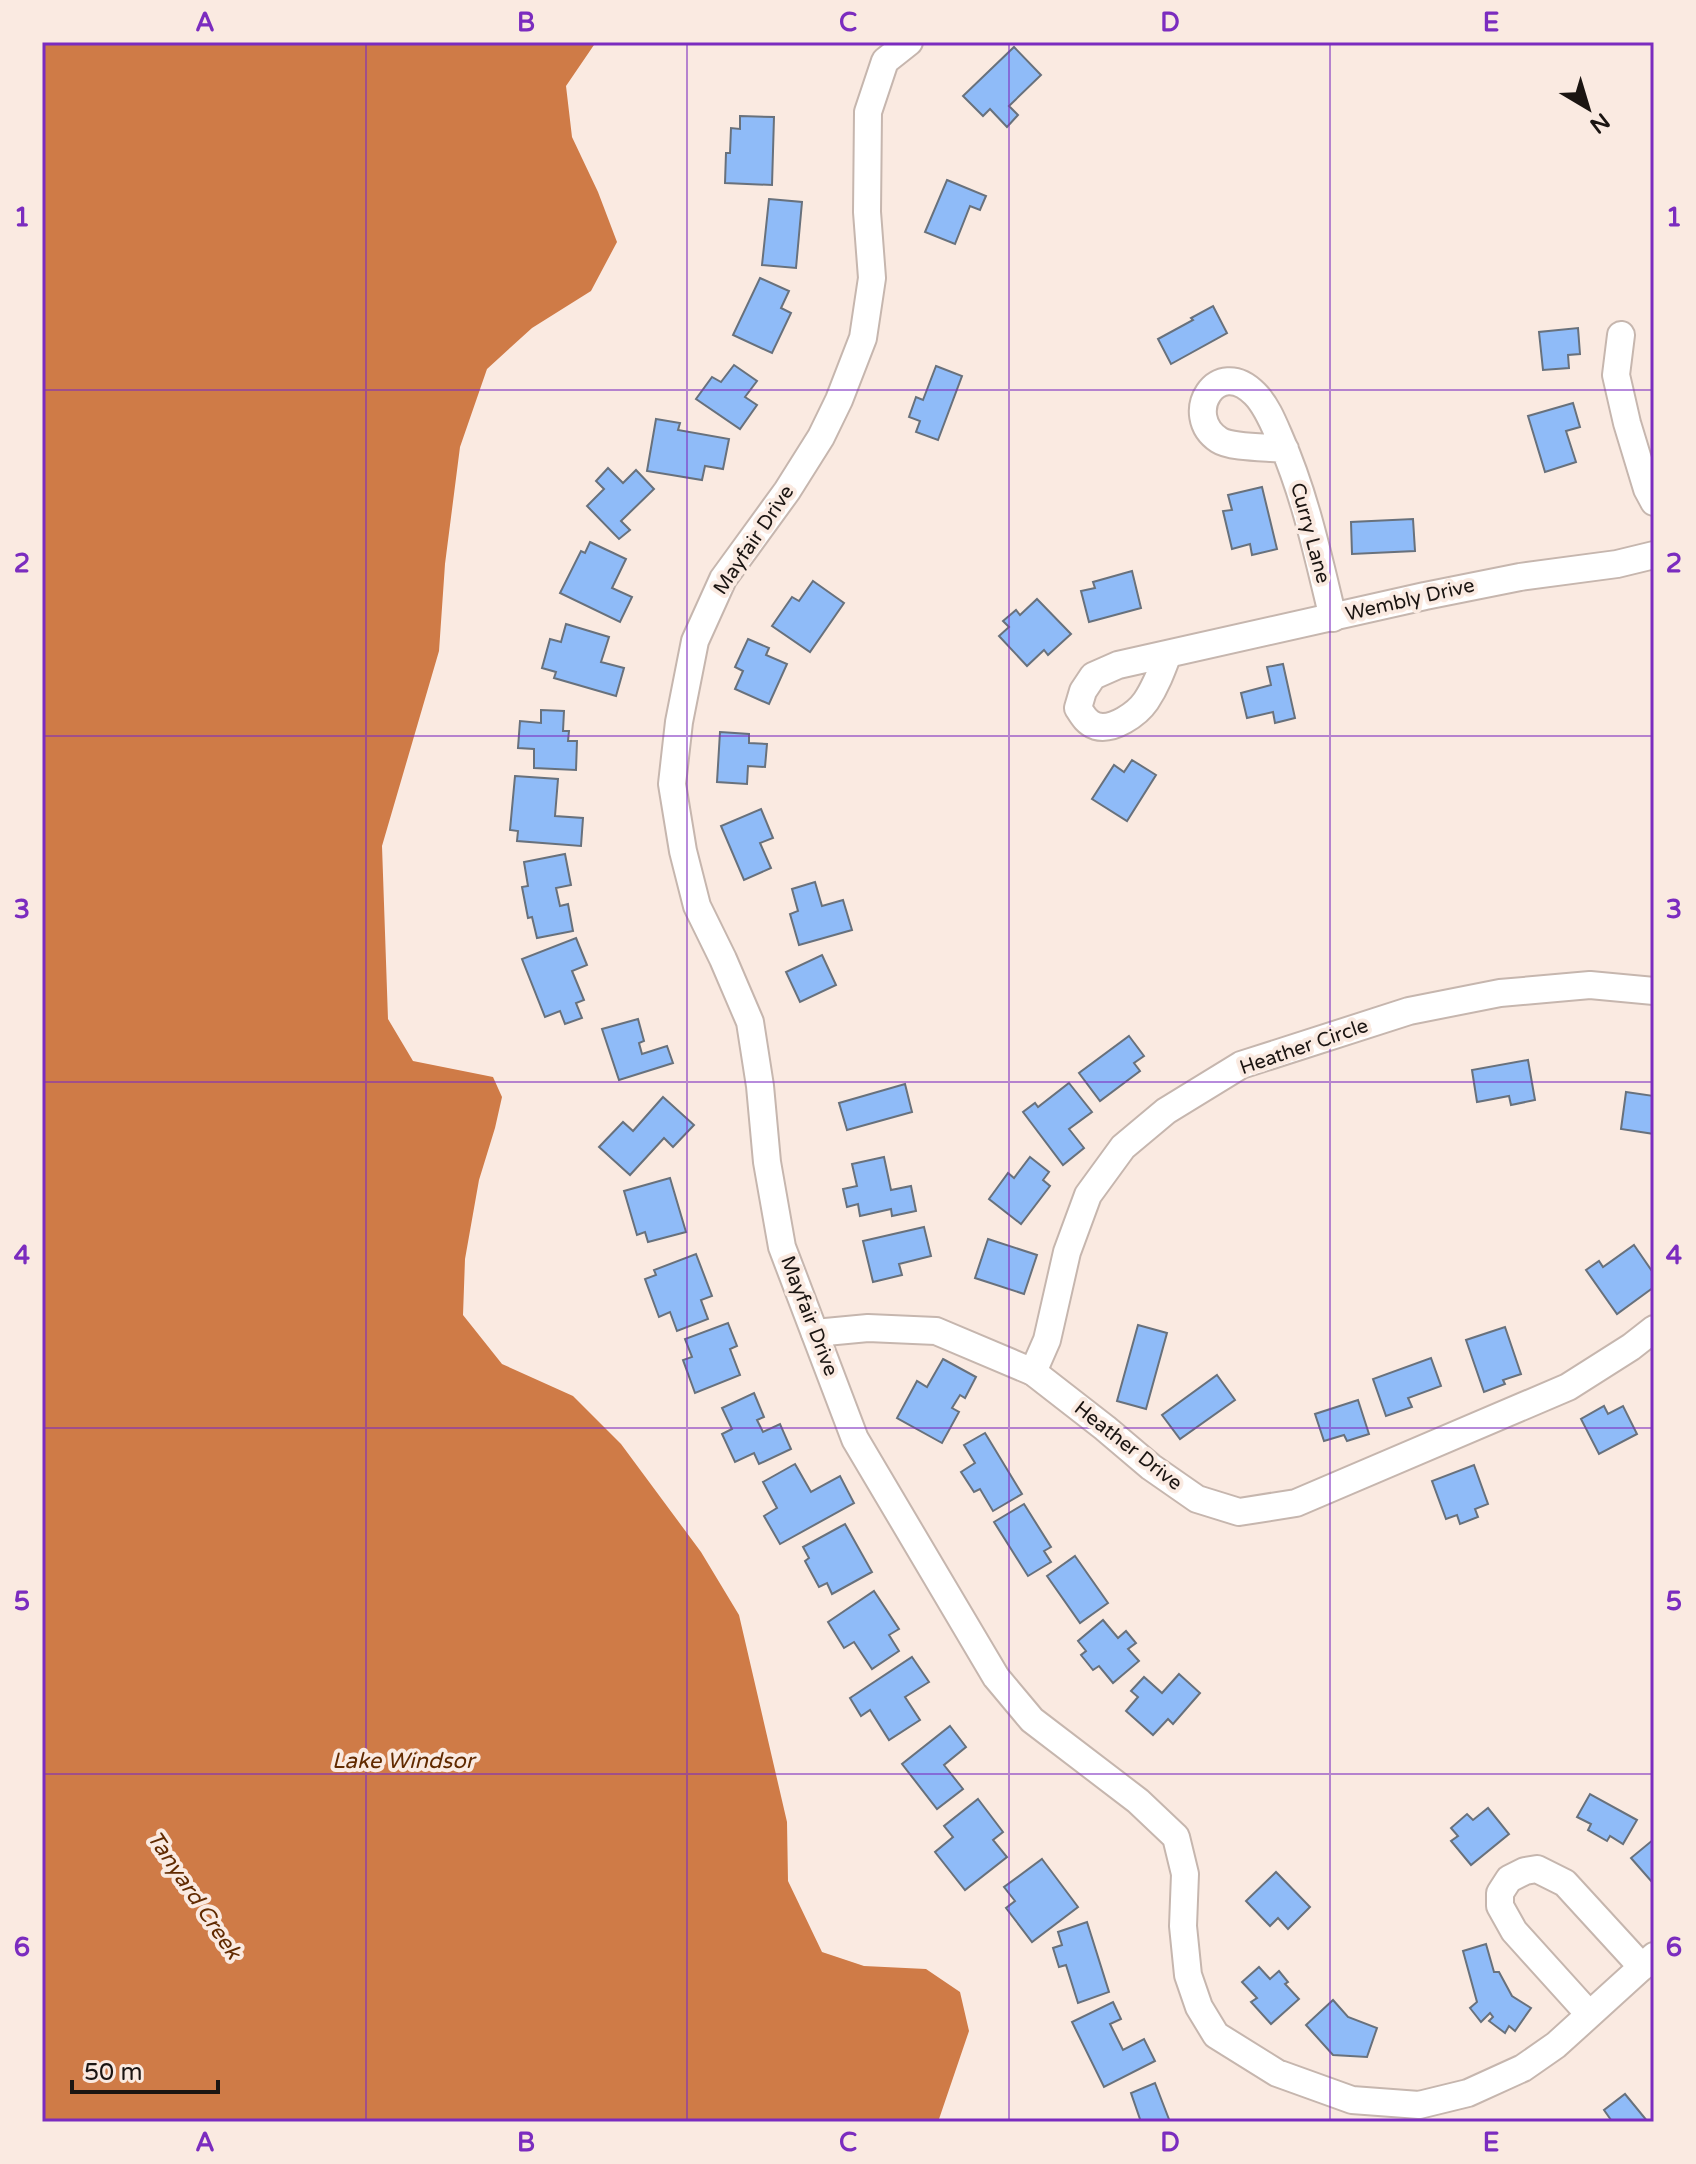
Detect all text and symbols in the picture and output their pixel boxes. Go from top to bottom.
text: A [195,7,215,38]
text: B [517,7,535,38]
text: C [839,7,857,38]
text: D [1160,7,1180,38]
text: E [1483,7,1499,38]
north arrow [1548,68,1628,148]
text: N [1585,107,1615,139]
text: 1 [14,202,30,233]
text: 1 [1666,202,1682,233]
street label: Curry Lane [1285,480,1335,586]
street label: Mayfair Drive [709,481,799,599]
text: 2 [14,548,30,579]
text: 2 [1666,548,1682,579]
street label: Wembly Drive [1343,573,1477,627]
text: 3 [14,894,30,925]
text: 3 [1666,894,1682,925]
street label: Heather Circle [1237,1014,1371,1080]
text: 4 [14,1240,30,1271]
text: 4 [1666,1240,1682,1271]
street label: Mayfair Drive [775,1253,843,1379]
street label: Heather Drive [1069,1396,1187,1496]
text: 5 [14,1586,30,1617]
text: 5 [1666,1586,1682,1617]
water label: Lake Windsor [332,1748,477,1774]
water label: Tanyard Creek [142,1826,248,1966]
text: 6 [14,1932,30,1963]
text: 6 [1666,1932,1682,1963]
scale bar [72,2044,218,2094]
text: 50 m [84,2058,142,2087]
text: A [195,2127,215,2158]
text: B [517,2127,535,2158]
text: C [839,2127,857,2158]
text: D [1160,2127,1180,2158]
text: E [1483,2127,1499,2158]

